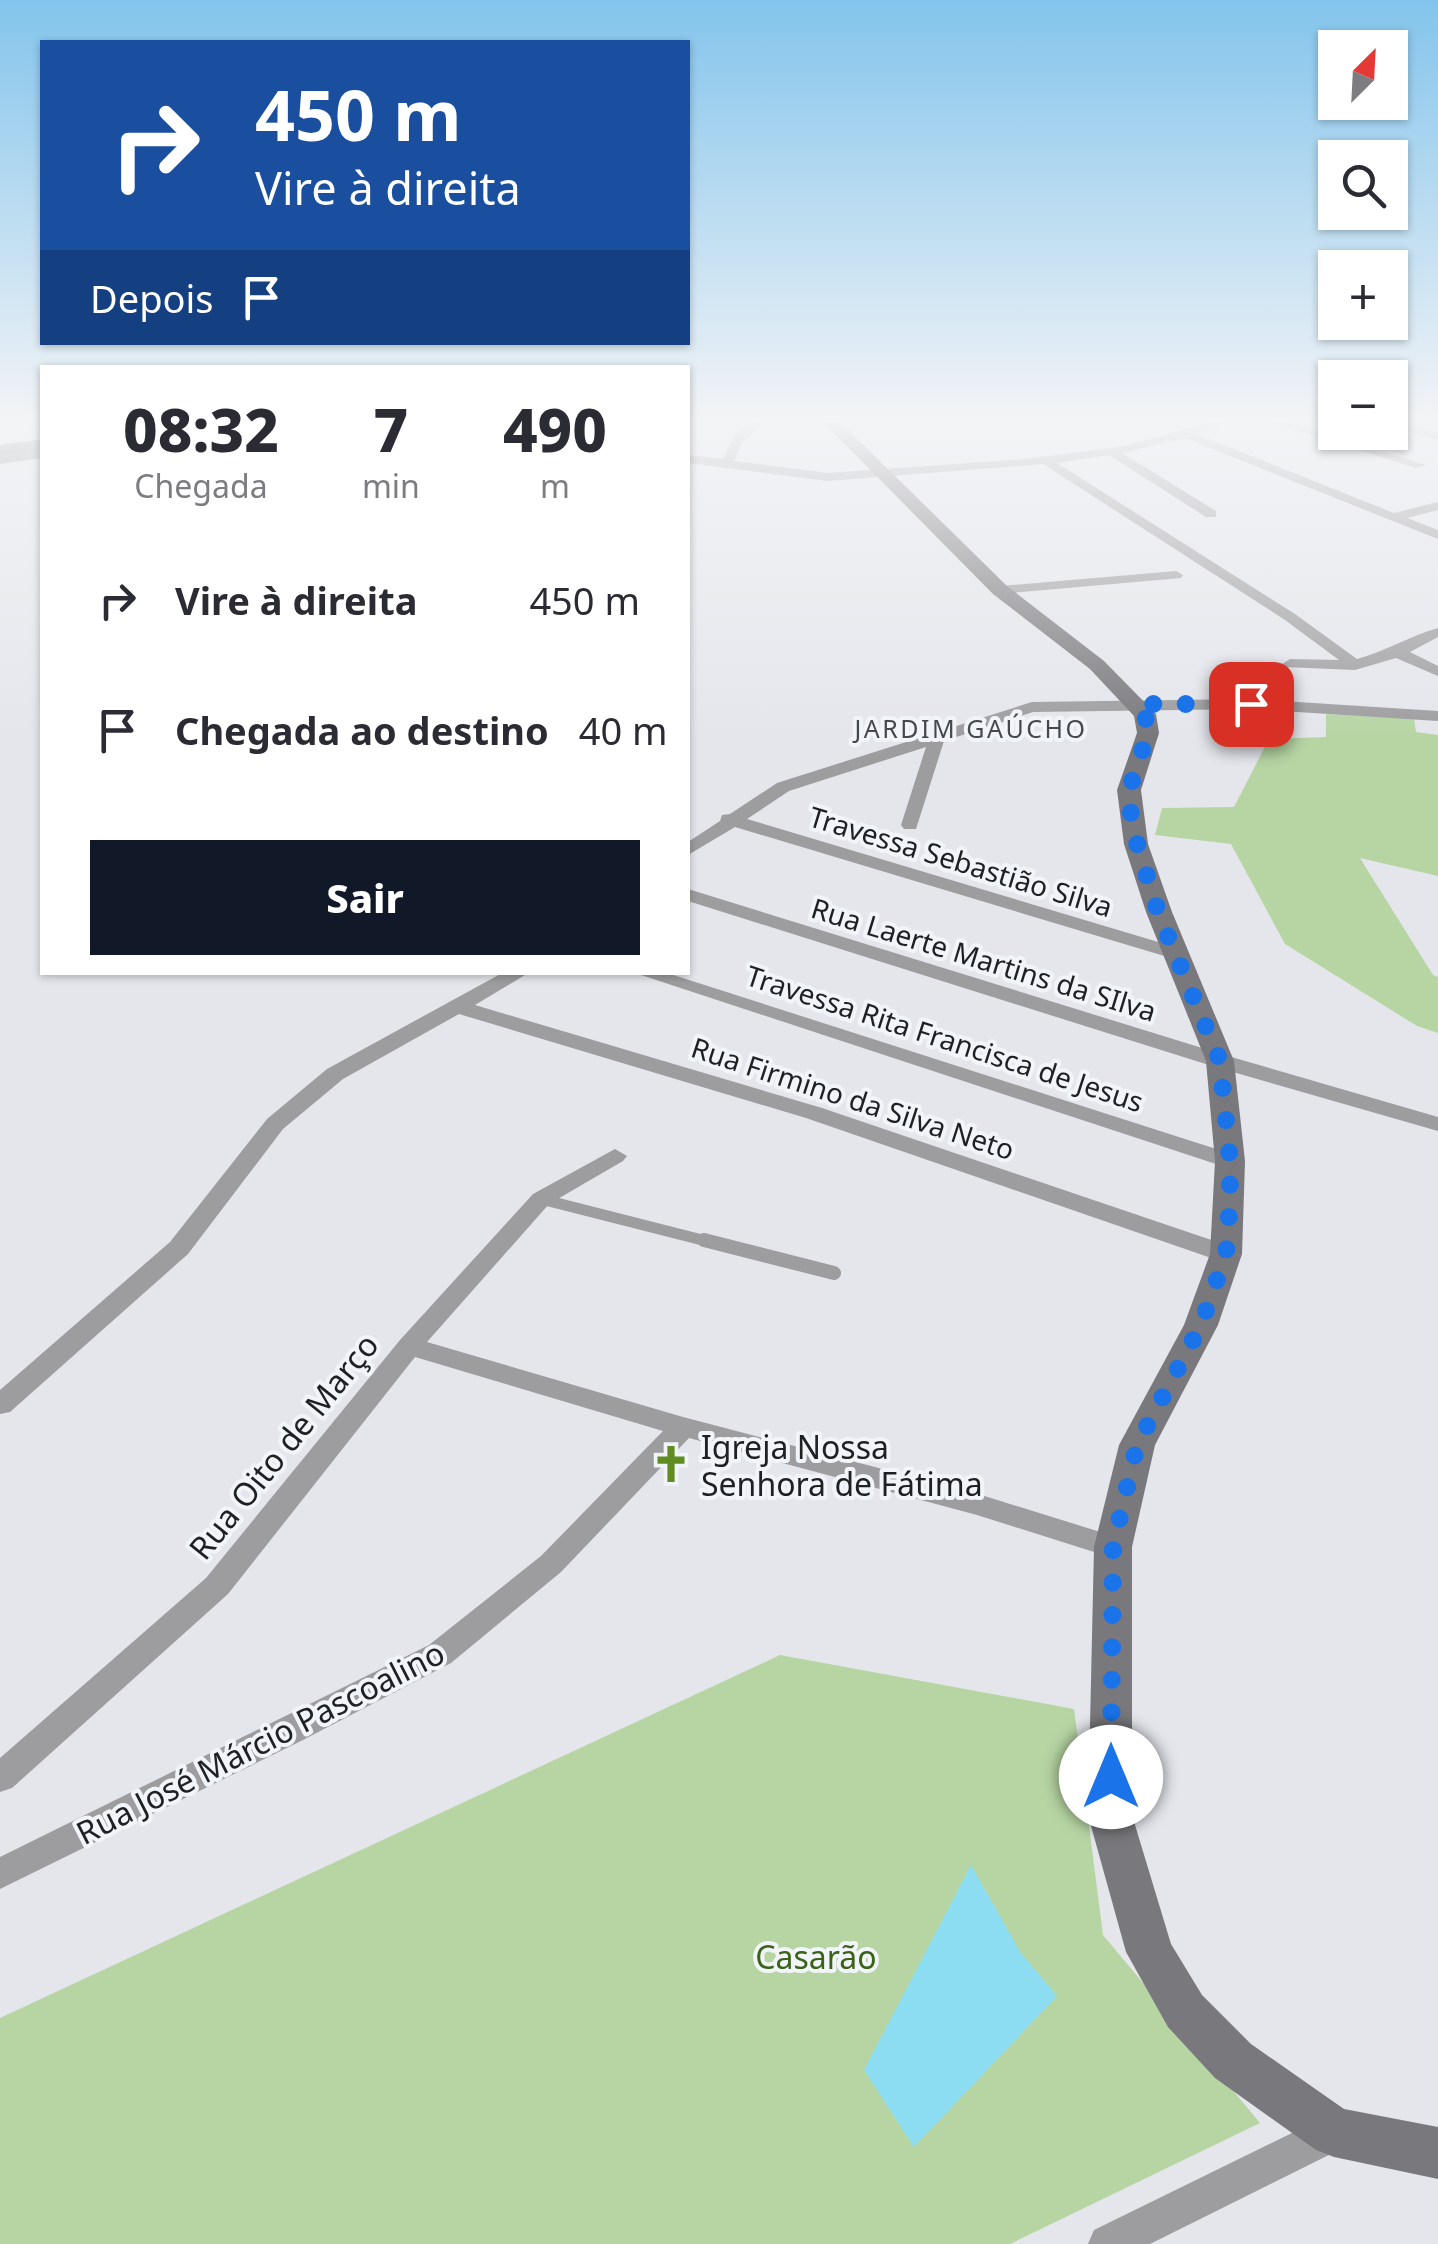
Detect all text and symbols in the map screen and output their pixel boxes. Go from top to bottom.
north arrow [1318,30,1408,120]
map controls [1318,30,1408,450]
text: 450 m [255,66,462,162]
icon: right [90,80,220,210]
button: search [1318,140,1408,230]
text: Vire à direita [255,157,521,218]
button: + [1318,250,1408,340]
icon: arrive [234,270,289,325]
text: Depois [90,272,214,324]
button: − [1318,360,1408,450]
text: 08:32 [123,388,279,470]
text: 7 [374,388,408,470]
text: 490 [503,388,607,470]
text: Chegada [134,464,268,507]
text: min [362,464,420,507]
text: m [540,464,570,507]
icon: right [90,573,145,628]
text: Vire à direita [175,574,417,626]
text: 450 m [529,574,640,626]
pin [1209,662,1294,747]
icon: arrive [1224,677,1279,732]
icon: arrive [90,703,145,758]
text: Chegada ao destino [175,704,549,756]
text: 40 m [579,704,668,756]
district label: JARDIM GAÚCHO [852,711,1088,745]
street label: Travessa Sebastião Silva [805,797,1117,925]
button: Sair [90,840,640,955]
street label: Rua Laerte Martins da SIlva [807,888,1161,1030]
street label: Travessa Rita Francisca de Jesus [742,956,1148,1120]
street label: Rua Firmino da Silva Neto [687,1028,1019,1168]
street label: Rua Oito de Março [179,1324,387,1568]
place label: Igreja Nossa Senhora de Fátima [701,1425,983,1505]
church icon: Igreja Nossa Senhora de Fátima [650,1443,692,1485]
street label: Rua José Márcio Pascoalino [69,1630,451,1854]
position arrow [1059,1725,1163,1829]
park label: Casarão [755,1935,877,1978]

